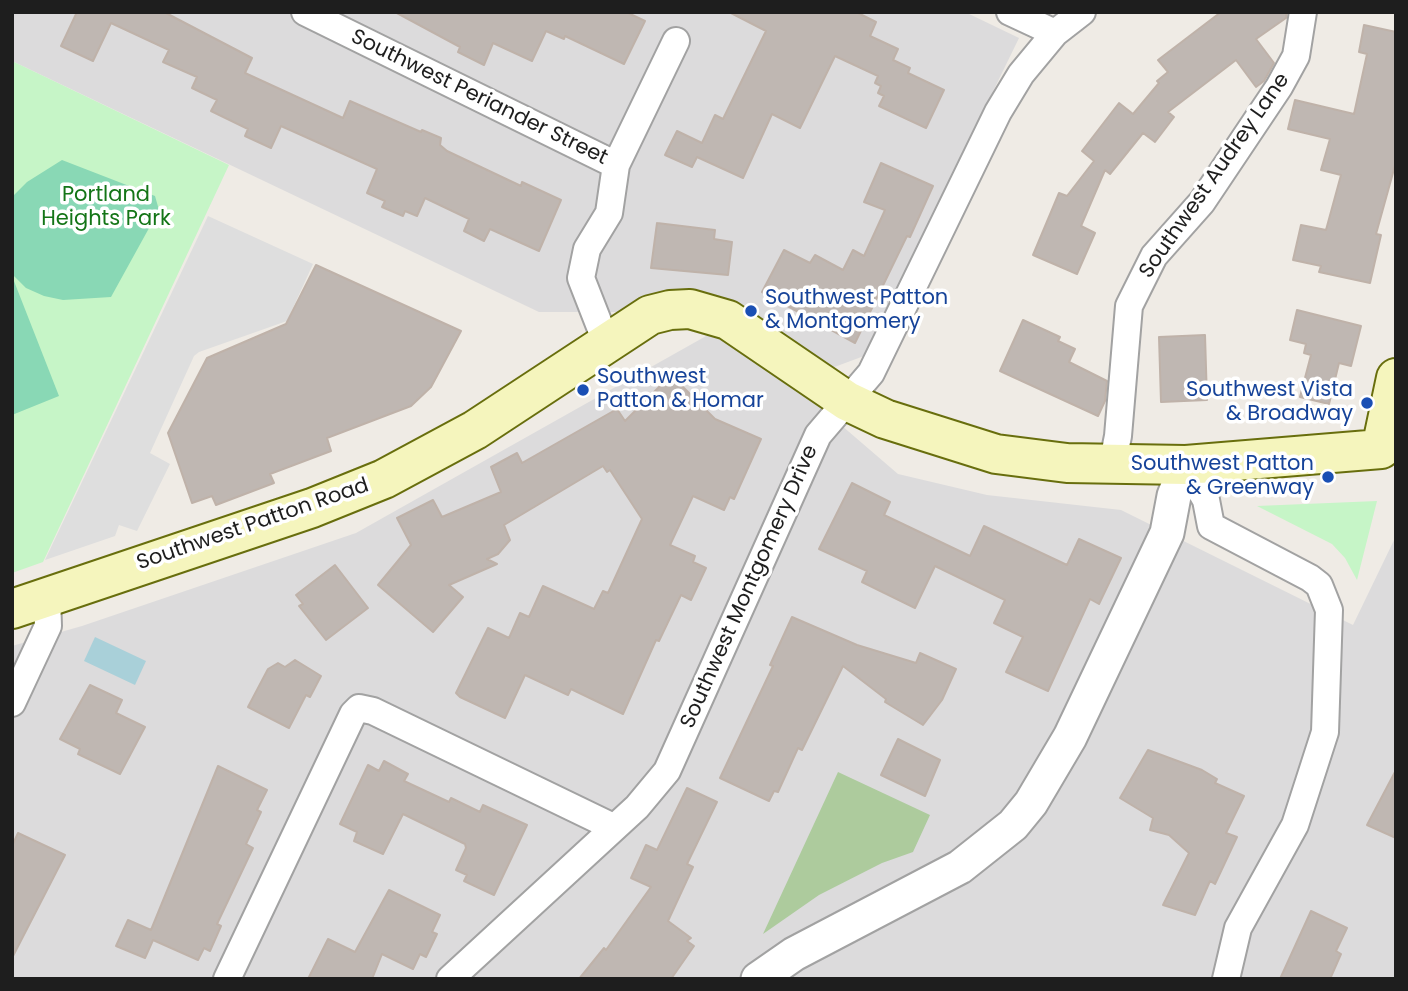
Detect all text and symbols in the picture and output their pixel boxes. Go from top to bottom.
street label: Southwest Periander Street [346,25,612,171]
street label: Southwest Audrey Lane [1135,69,1295,283]
park label: Portland Heights Park [41,183,171,233]
place label: Southwest Patton & Montgomery [765,286,948,336]
marker: Southwest Patton & Montgomery [743,303,759,319]
place label: Southwest Patton & Homar [597,365,764,415]
place label: Southwest Vista & Broadway [1186,378,1353,428]
marker: Southwest Patton & Homar [575,382,591,398]
marker: Southwest Vista & Broadway [1359,395,1375,411]
street label: Southwest Montgomery Drive [676,441,824,733]
place label: Southwest Patton & Greenway [1131,452,1314,502]
marker: Southwest Patton & Greenway [1320,469,1336,485]
street label: Southwest Patton Road [134,473,372,577]

